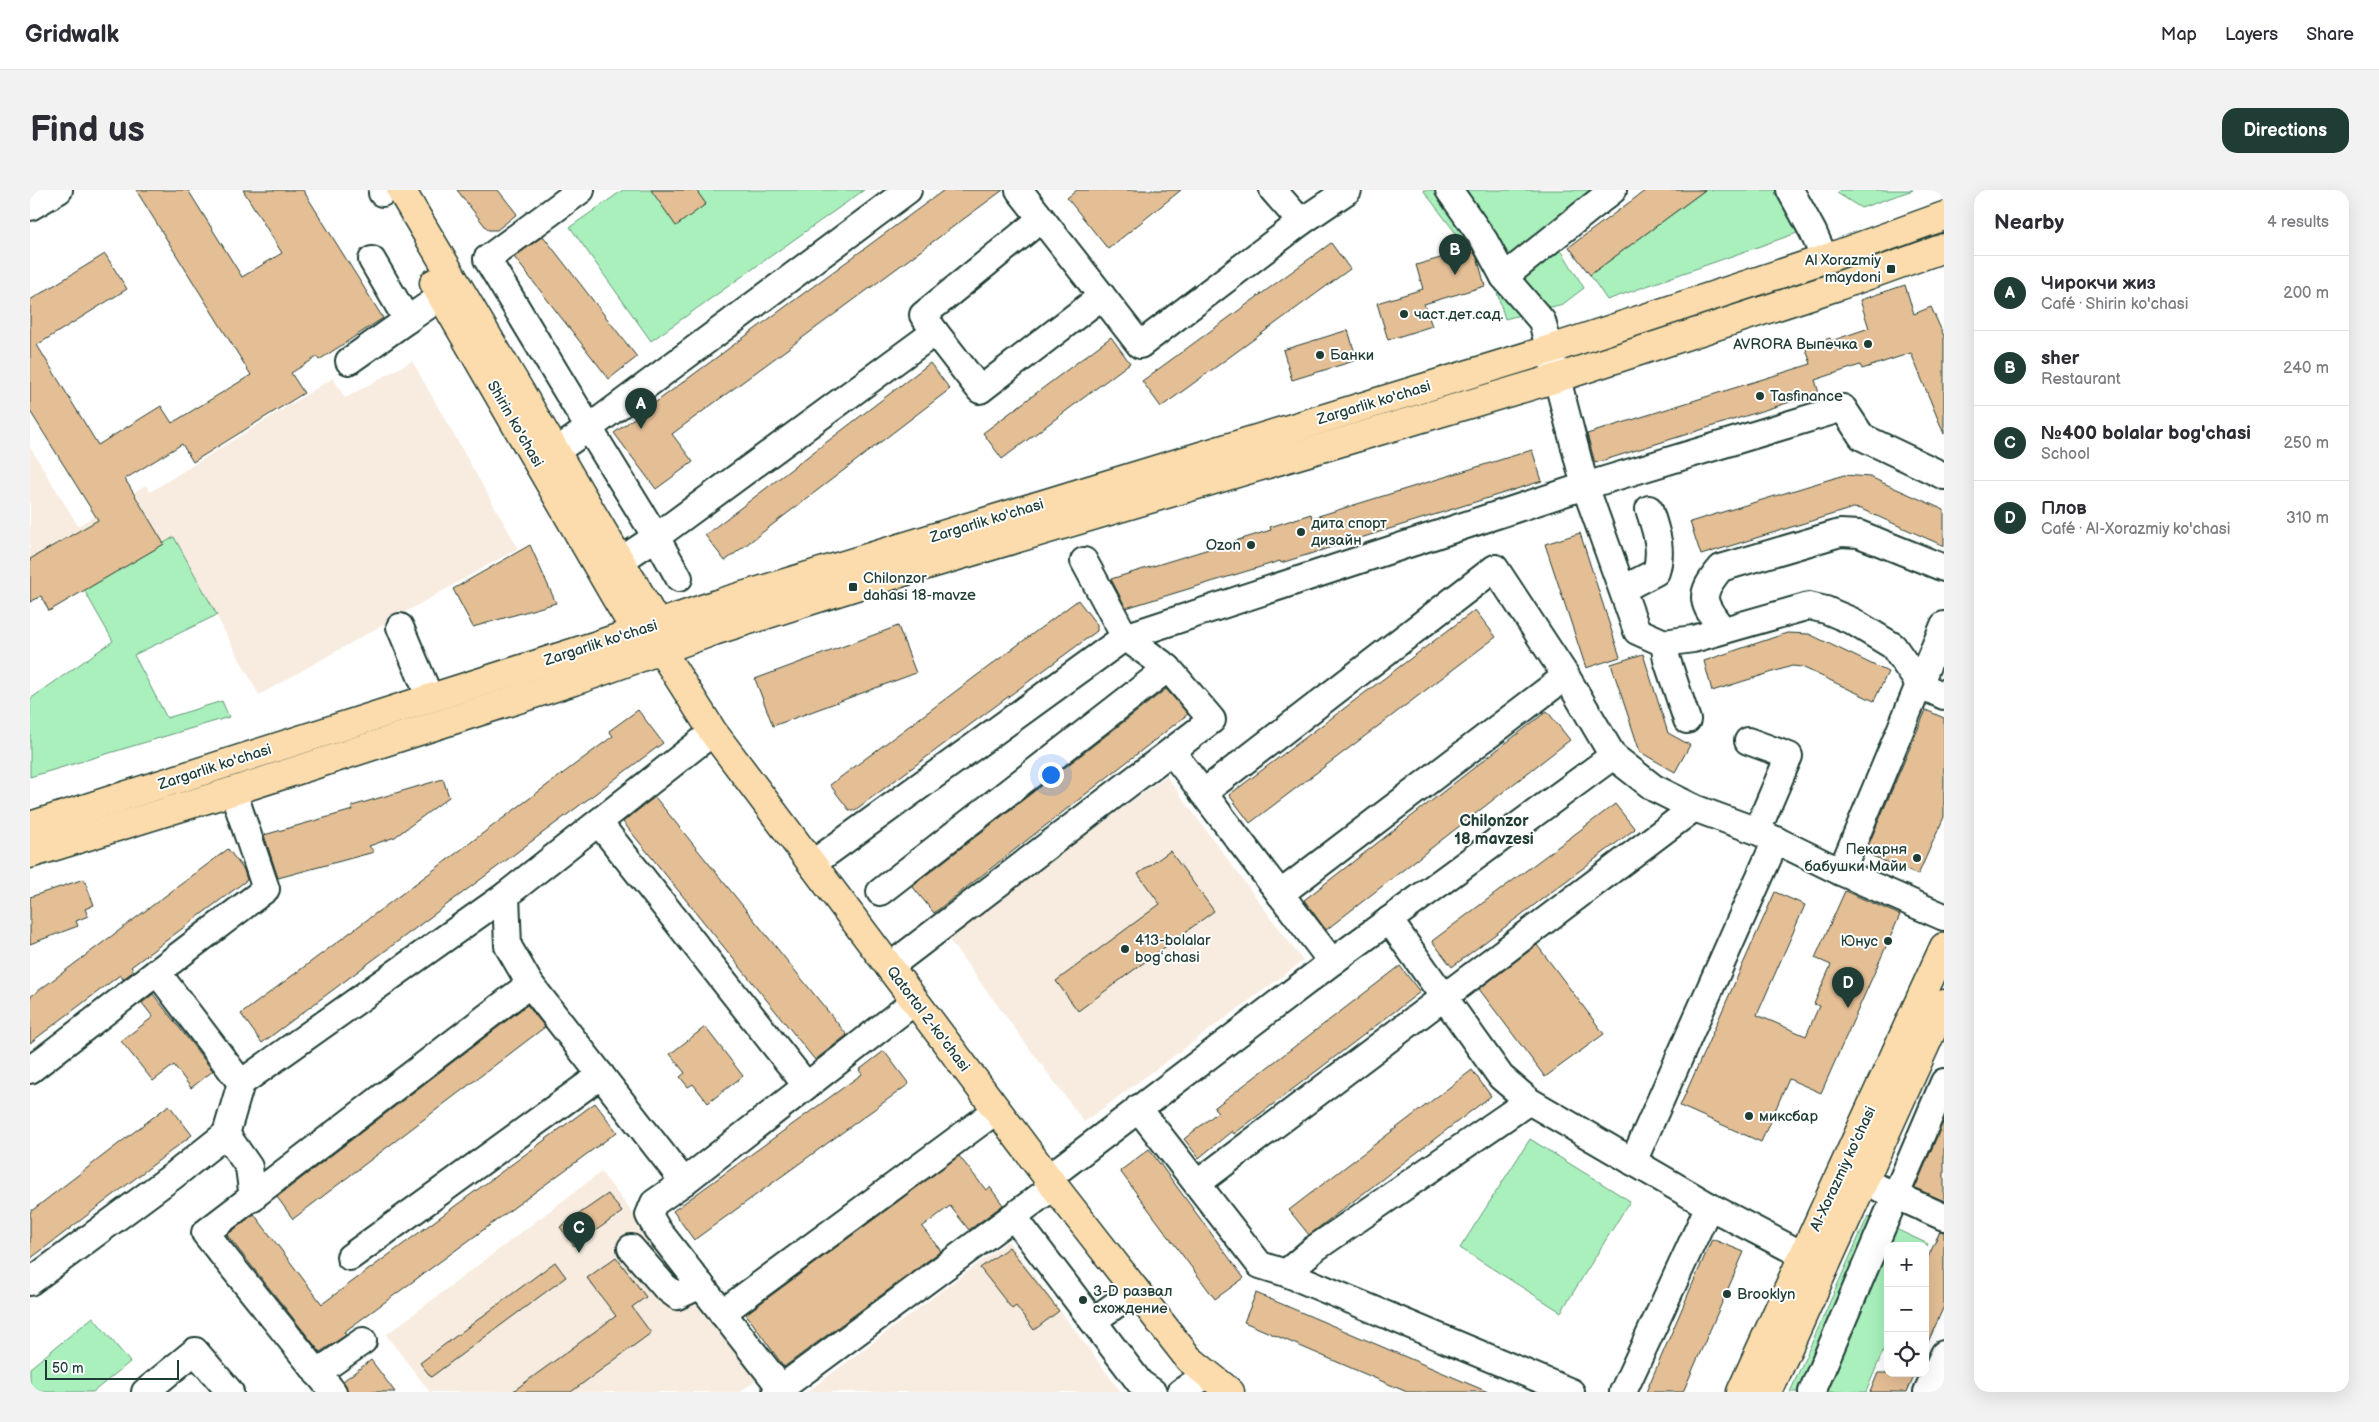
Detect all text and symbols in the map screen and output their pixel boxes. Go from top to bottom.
text: Gridwalk [25,20,119,49]
text: Map [2161,24,2197,45]
text: Layers [2225,24,2278,45]
text: Share [2306,24,2354,45]
button: Directions [2222,108,2349,153]
text: Find us [30,109,145,152]
text: Nearby [1994,210,2064,235]
text: 4 results [2267,213,2329,232]
pin: B [1439,234,1471,275]
place label: Al Xorazmiy maydoni [1805,251,1881,287]
marker: Al Xorazmiy maydoni [1885,263,1897,275]
text: Чирокчи жиз [2041,272,2156,295]
text: A [2005,284,2015,303]
text: 200 m [2283,284,2329,303]
text: Café · Shirin ko'chasi [2041,295,2189,314]
place label: част.дет.сад. [1414,305,1504,324]
marker: част.дет.сад. [1398,308,1410,320]
place label: AVRORA Выпечка [1733,335,1858,354]
marker: AVRORA Выпечка [1862,338,1874,350]
place label: Банки [1330,346,1374,365]
text: sher [2041,347,2079,370]
marker: Банки [1314,349,1326,361]
text: B [2004,359,2016,378]
text: 240 m [2283,359,2329,378]
text: Restaurant [2041,370,2121,389]
street label: Shirin ko'chasi [483,377,547,471]
street label: Zargarlik ko'chasi [1314,377,1433,430]
place label: Tasfinance [1770,387,1843,406]
pin: A [625,388,657,429]
marker: Tasfinance [1754,390,1766,402]
text: №400 bolalar bog'chasi [2041,422,2251,445]
text: C [2004,434,2016,453]
text: 250 m [2283,434,2329,453]
text: School [2041,445,2090,464]
street label: Zargarlik ko'chasi [927,495,1046,548]
text: Плов [2041,497,2087,520]
text: D [2004,509,2016,528]
text: 310 m [2286,509,2329,528]
place label: дита спорт дизайн [1311,514,1387,550]
text: Café · Al-Xorazmiy ko'chasi [2041,520,2231,539]
marker: дита спорт дизайн [1295,526,1307,538]
place label: Ozon [1206,536,1241,555]
marker: Ozon [1245,539,1257,551]
place label: Chilonzor dahasi 18-mavze [863,569,976,605]
marker: Chilonzor dahasi 18-mavze [847,581,859,593]
street label: Zargarlik ko'chasi [541,616,660,671]
street label: Zargarlik ko'chasi [155,740,274,795]
your location [1038,762,1064,788]
district label: Chilonzor 18 mavzesi [1454,812,1534,849]
place label: Пекарня бабушки Майи [1804,840,1907,876]
marker: Пекарня бабушки Майи [1911,852,1923,864]
place label: 413-bolalar bogʻchasi [1135,931,1211,967]
place label: Юнус [1841,932,1879,951]
marker: Юнус [1882,935,1894,947]
marker: 413-bolalar bogʻchasi [1119,943,1131,955]
street label: Qatortol 2-ko'chasi [882,963,974,1075]
pin: D [1832,967,1864,1008]
street label: Al-Xorazmiy ko'chasi [1806,1104,1880,1234]
place label: миксбар [1759,1107,1818,1126]
marker: миксбар [1743,1110,1755,1122]
pin: C [563,1212,595,1253]
map controls [1884,1242,1929,1377]
button: + [1884,1242,1929,1287]
place label: 3-D развал схождение [1093,1282,1172,1318]
place label: Brooklyn [1737,1285,1795,1304]
button: − [1884,1287,1929,1332]
marker: Brooklyn [1721,1288,1733,1300]
marker: 3-D развал схождение [1077,1294,1089,1306]
button: locate [1884,1332,1929,1377]
scale bar [45,1357,179,1380]
text: 50 m [52,1360,84,1377]

